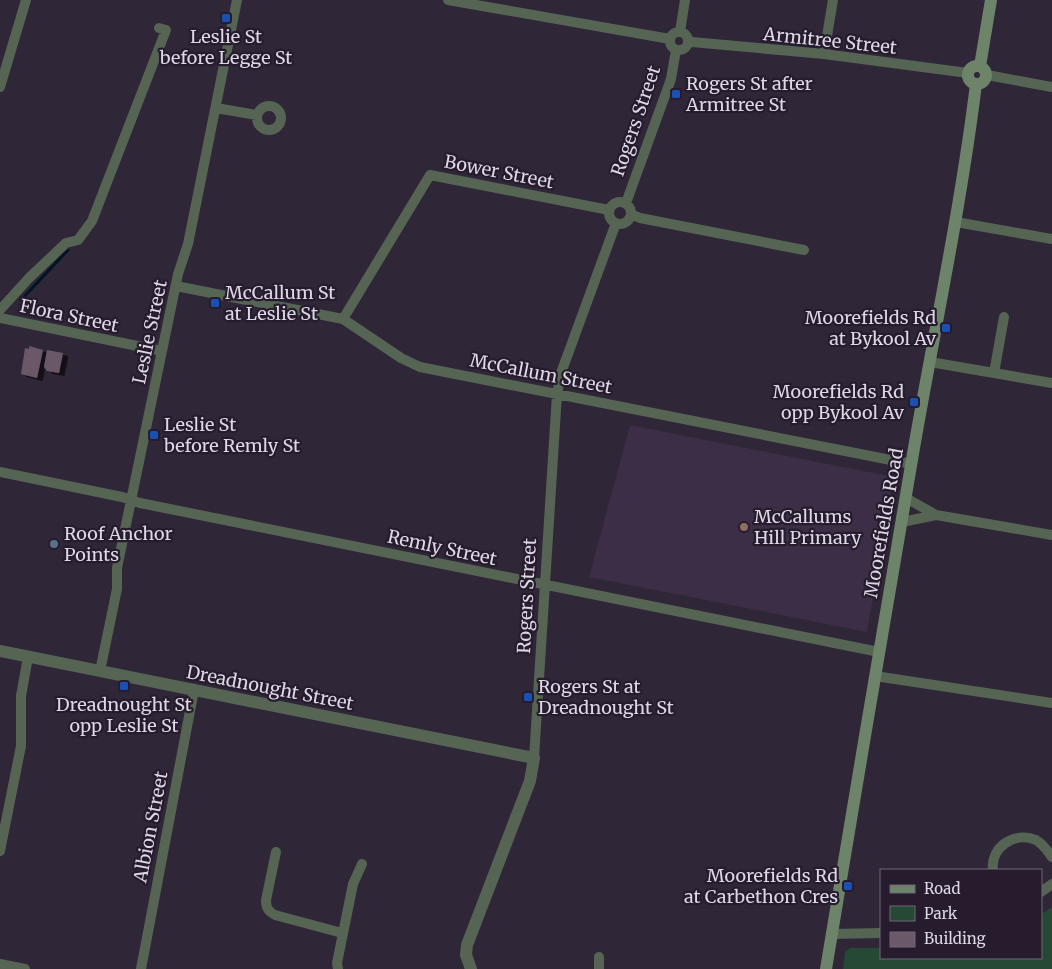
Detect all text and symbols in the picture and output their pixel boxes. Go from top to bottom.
marker: Leslie St before Legge St [220,12,232,24]
street label: Armitree Street [761,22,898,59]
place label: Leslie St before Legge St [159,25,292,69]
street label: Rogers Street [606,62,665,179]
place label: Rogers St after Armitree St [685,72,813,116]
marker: Rogers St after Armitree St [670,88,682,100]
street label: Bower Street [442,150,556,193]
street label: Leslie Street [127,278,172,386]
place label: McCallum St at Leslie St [225,281,335,325]
street label: Flora Street [18,294,121,337]
marker: McCallum St at Leslie St [209,297,221,309]
place label: Moorefields Rd at Bykool Av [805,306,937,350]
marker: Moorefields Rd at Bykool Av [940,322,952,334]
street label: McCallum Street [468,348,614,399]
place label: Moorefields Rd opp Bykool Av [773,380,905,424]
marker: Moorefields Rd opp Bykool Av [908,396,920,408]
place label: Leslie St before Remly St [163,413,300,457]
marker: Leslie St before Remly St [148,429,160,441]
street label: Moorefields Road [859,446,908,600]
place label: McCallums Hill Primary [754,505,862,549]
marker: McCallums Hill Primary [738,521,750,533]
place label: Roof Anchor Points [64,522,173,566]
street label: Remly Street [385,525,499,570]
marker: Roof Anchor Points [48,538,60,550]
street label: Rogers Street [512,538,541,654]
street label: Dreadnought Street [185,660,356,715]
place label: Rogers St at Dreadnought St [538,675,674,719]
marker: Dreadnought St opp Leslie St [118,680,130,692]
marker: Rogers St at Dreadnought St [522,691,534,703]
place label: Dreadnought St opp Leslie St [56,693,192,737]
street label: Albion Street [128,769,173,886]
place label: Moorefields Rd at Carbethon Cres [684,864,838,908]
legend [880,869,1042,959]
text: Road [924,879,960,898]
marker: Moorefields Rd at Carbethon Cres [842,880,854,892]
text: Park [924,904,958,923]
text: Building [924,929,986,948]

